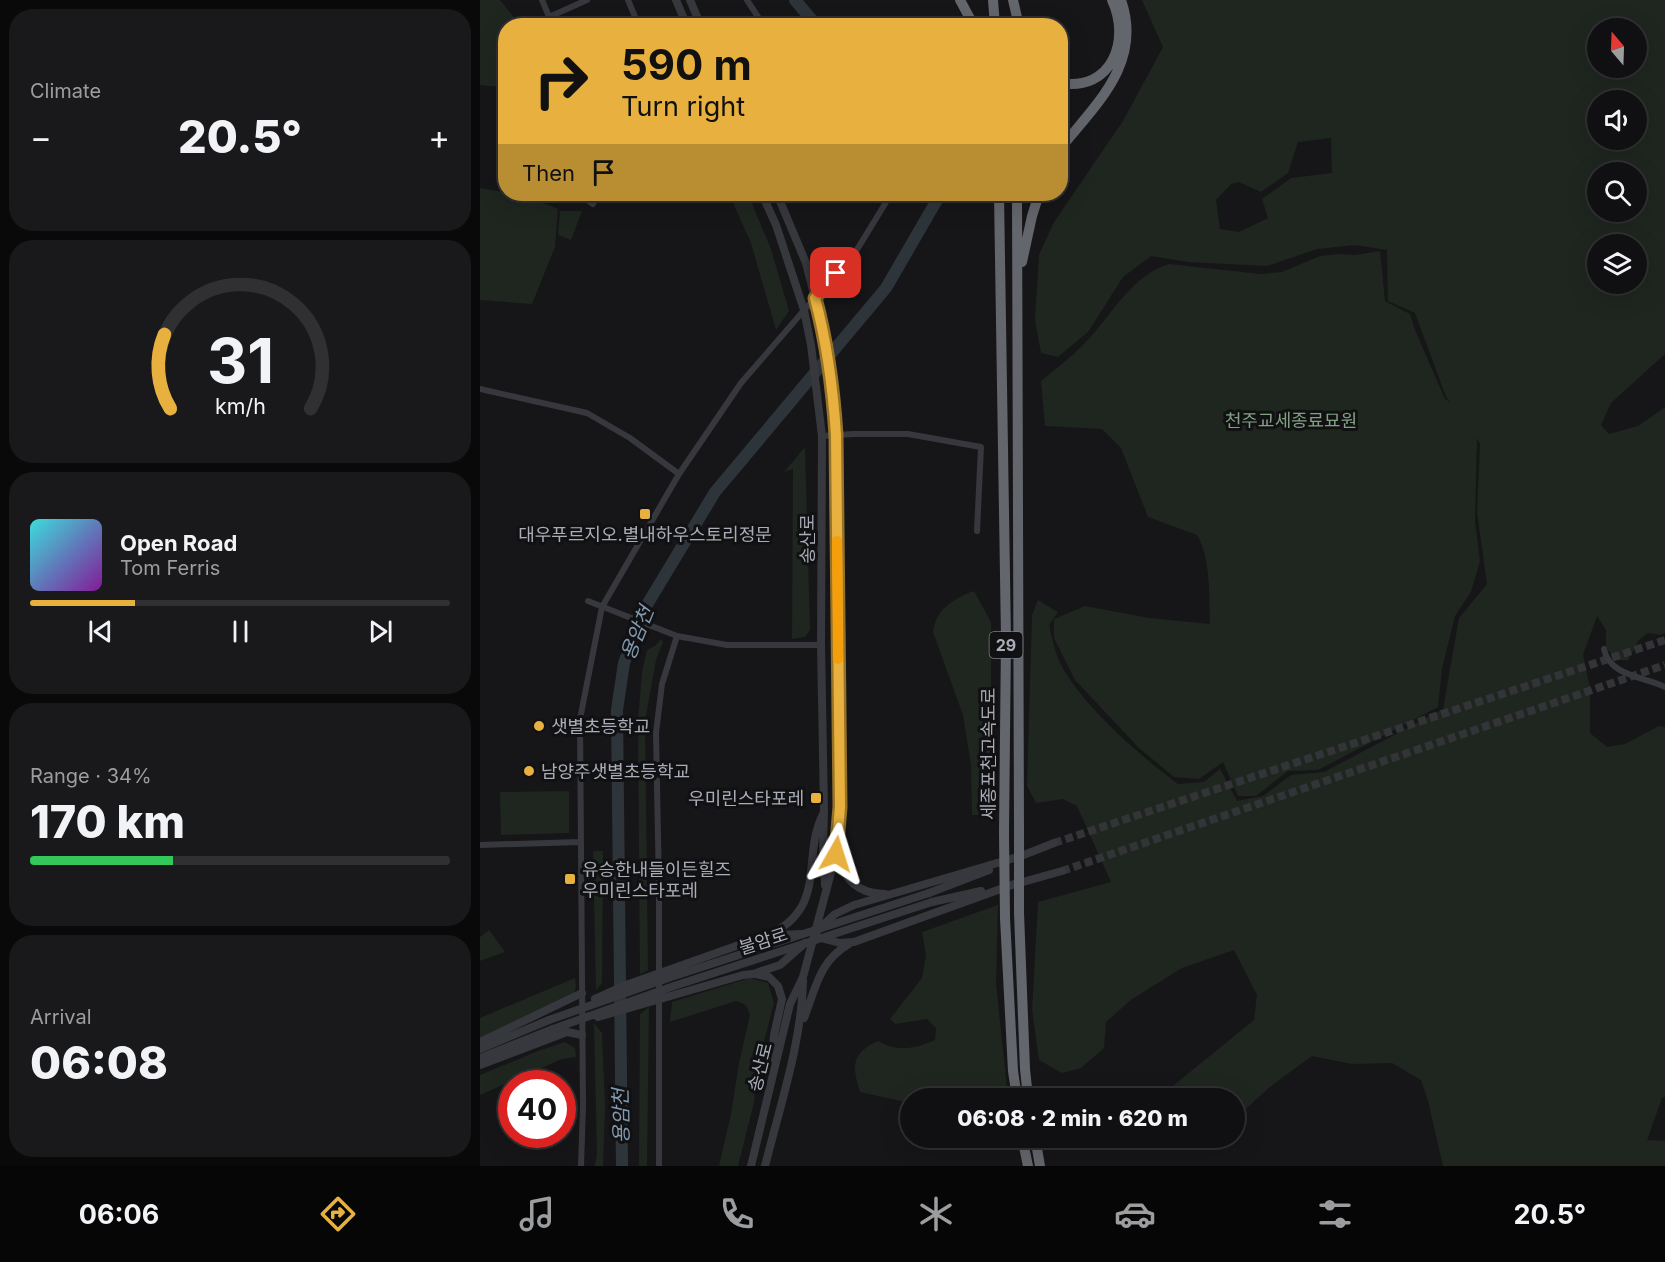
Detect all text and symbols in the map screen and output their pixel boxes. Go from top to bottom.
north arrow [1587,18,1647,78]
map controls [1587,18,1647,294]
text: 590 m [621,39,752,90]
icon: right [522,42,600,120]
text: Climate [30,79,101,103]
text: Turn right [621,90,745,123]
button: sound [1587,90,1647,150]
text: 20.5° [178,109,302,164]
text: − [30,117,52,157]
text: + [428,117,450,157]
icon: arrive [587,156,620,189]
text: Then [522,160,575,186]
button: search [1587,162,1647,222]
button: layers [1587,234,1647,294]
pin [810,247,861,298]
icon: arrive [819,256,852,289]
text: 31 [206,323,274,398]
text: km/h [215,393,265,419]
park label: 천주교세종료묘원 [1225,410,1357,431]
marker: 대우푸르지오.별내하우스토리정문 [638,507,652,521]
street label: 송산로 [797,514,818,564]
place label: 대우푸르지오.별내하우스토리정문 [518,524,772,545]
text: Open Road [120,530,237,556]
text: Tom Ferris [120,556,220,580]
water label: 용암천 [616,601,659,663]
icon: previous [84,615,117,648]
icon: pause [224,615,257,648]
icon: next [364,615,397,648]
road number: 29 [990,632,1022,658]
street label: 세종포천고속도로 [978,688,999,820]
place label: 샛별초등학교 [551,716,650,737]
marker: 샛별초등학교 [532,719,546,733]
place label: 남양주샛별초등학교 [541,761,690,782]
text: Range · 34% [30,764,152,788]
marker: 남양주샛별초등학교 [522,764,536,778]
place label: 우미린스타포레 [688,788,804,809]
marker: 우미린스타포레 [809,791,823,805]
text: 170 km [30,794,185,849]
position arrow [804,822,868,886]
place label: 유승한내들이든힐즈 우미린스타포레 [582,859,731,901]
marker: 유승한내들이든힐즈 우미린스타포레 [563,872,577,886]
street label: 불암로 [736,923,790,959]
text: Arrival [30,1005,92,1029]
text: 06:08 [30,1035,168,1090]
street label: 송산로 [744,1040,776,1094]
speed limit sign: 40 [498,1070,576,1148]
water label: 용암천 [608,1086,633,1144]
text: 06:08 · 2 min · 620 m [957,1105,1188,1131]
icon: directions [317,1193,359,1235]
icon: music [516,1193,558,1235]
icon: phone [716,1193,758,1235]
icon: climate [915,1193,957,1235]
icon: car [1114,1193,1156,1235]
icon: filters [1314,1193,1356,1235]
text: 06:06 [79,1198,159,1231]
text: 20.5° [1513,1198,1586,1231]

